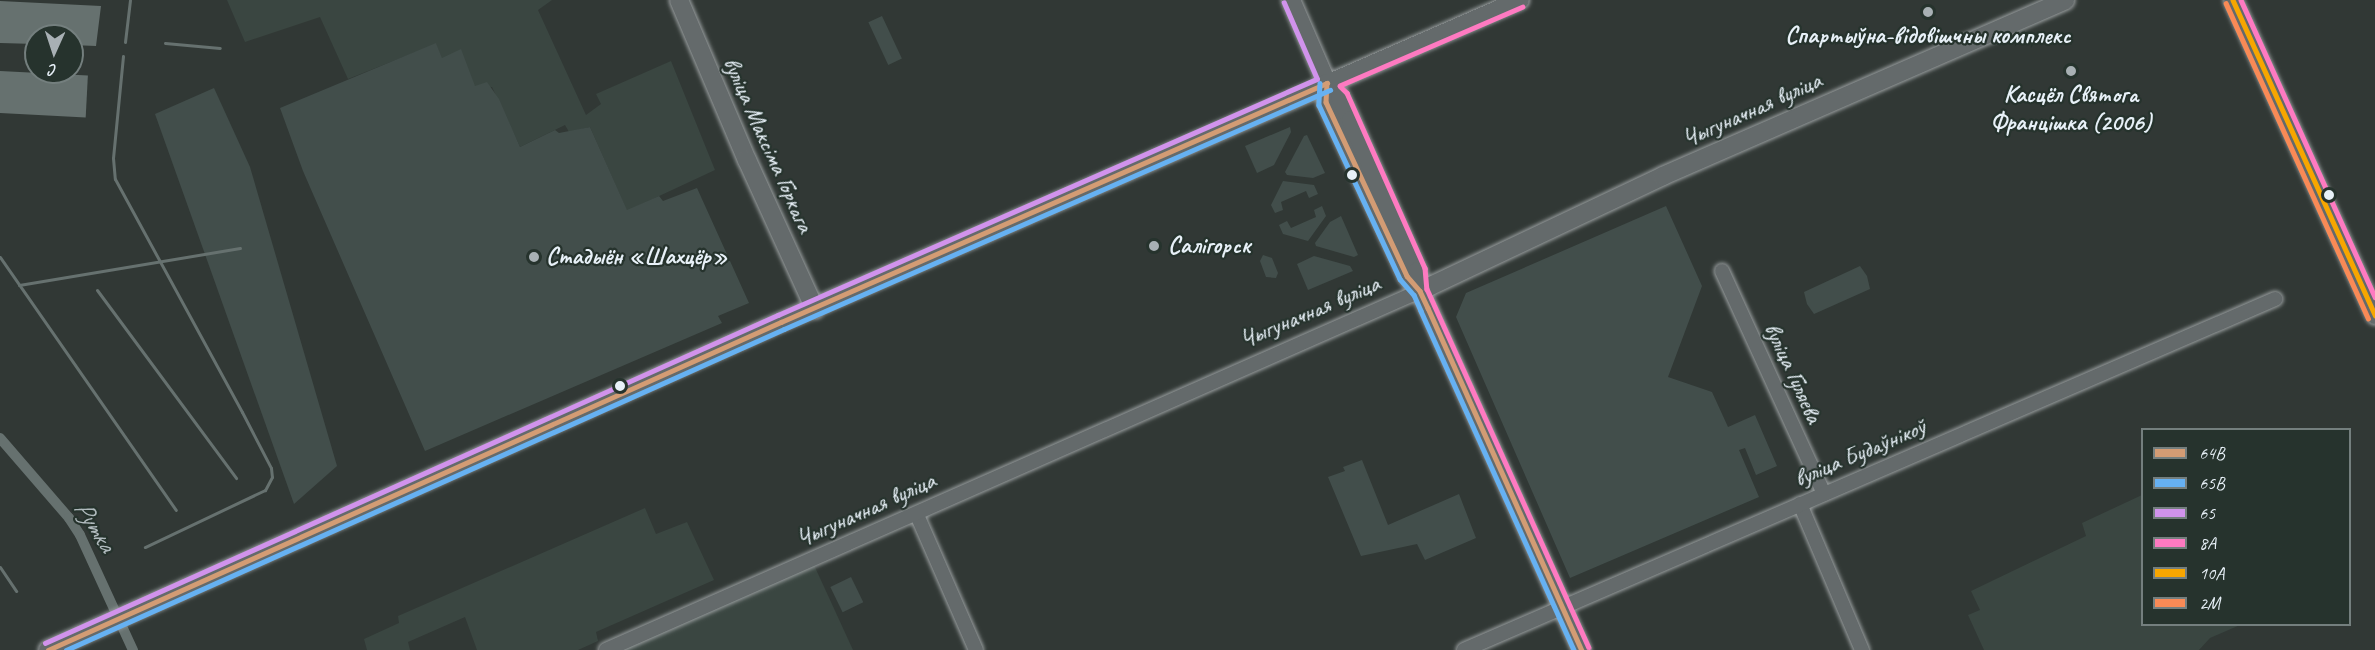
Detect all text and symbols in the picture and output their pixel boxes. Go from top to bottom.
marker: Спартыўна-відовішчны комплекс [1921,5,1935,19]
place label: Спартыўна-відовішчны комплекс [1785,22,2071,50]
north arrow [24,24,84,84]
street label: вуліца Максіма Горкага [717,53,819,237]
text: С [49,60,58,80]
marker: Касцёл Святога Францішка (2006) [2064,64,2078,78]
street label: Чыгуначная вуліца [1678,67,1826,153]
place label: Касцёл Святога Францішка (2006) [1991,81,2151,137]
unlabelled marker [1346,169,1358,181]
unlabelled marker [2323,189,2335,201]
place label: Салігорск [1168,232,1250,260]
marker: Салігорск [1145,237,1163,255]
place label: Стадыён «Шахцёр» [546,243,727,271]
marker: Стадыён «Шахцёр» [527,250,541,264]
street label: Чыгуначная вуліца [1236,270,1384,354]
street label: вуліца Гуляева [1757,318,1829,428]
unlabelled marker [614,380,626,392]
street label: вуліца Будаўнікоў [1790,412,1930,494]
legend [2141,428,2351,626]
text: 64В [2199,442,2224,464]
street label: Чыгуначная вуліца [792,467,940,553]
text: 65В [2199,472,2224,494]
water label: Рутка [67,495,123,557]
text: 65 [2199,502,2215,524]
text: 8А [2199,532,2216,554]
text: 10A [2199,562,2224,584]
text: 2М [2199,592,2220,614]

